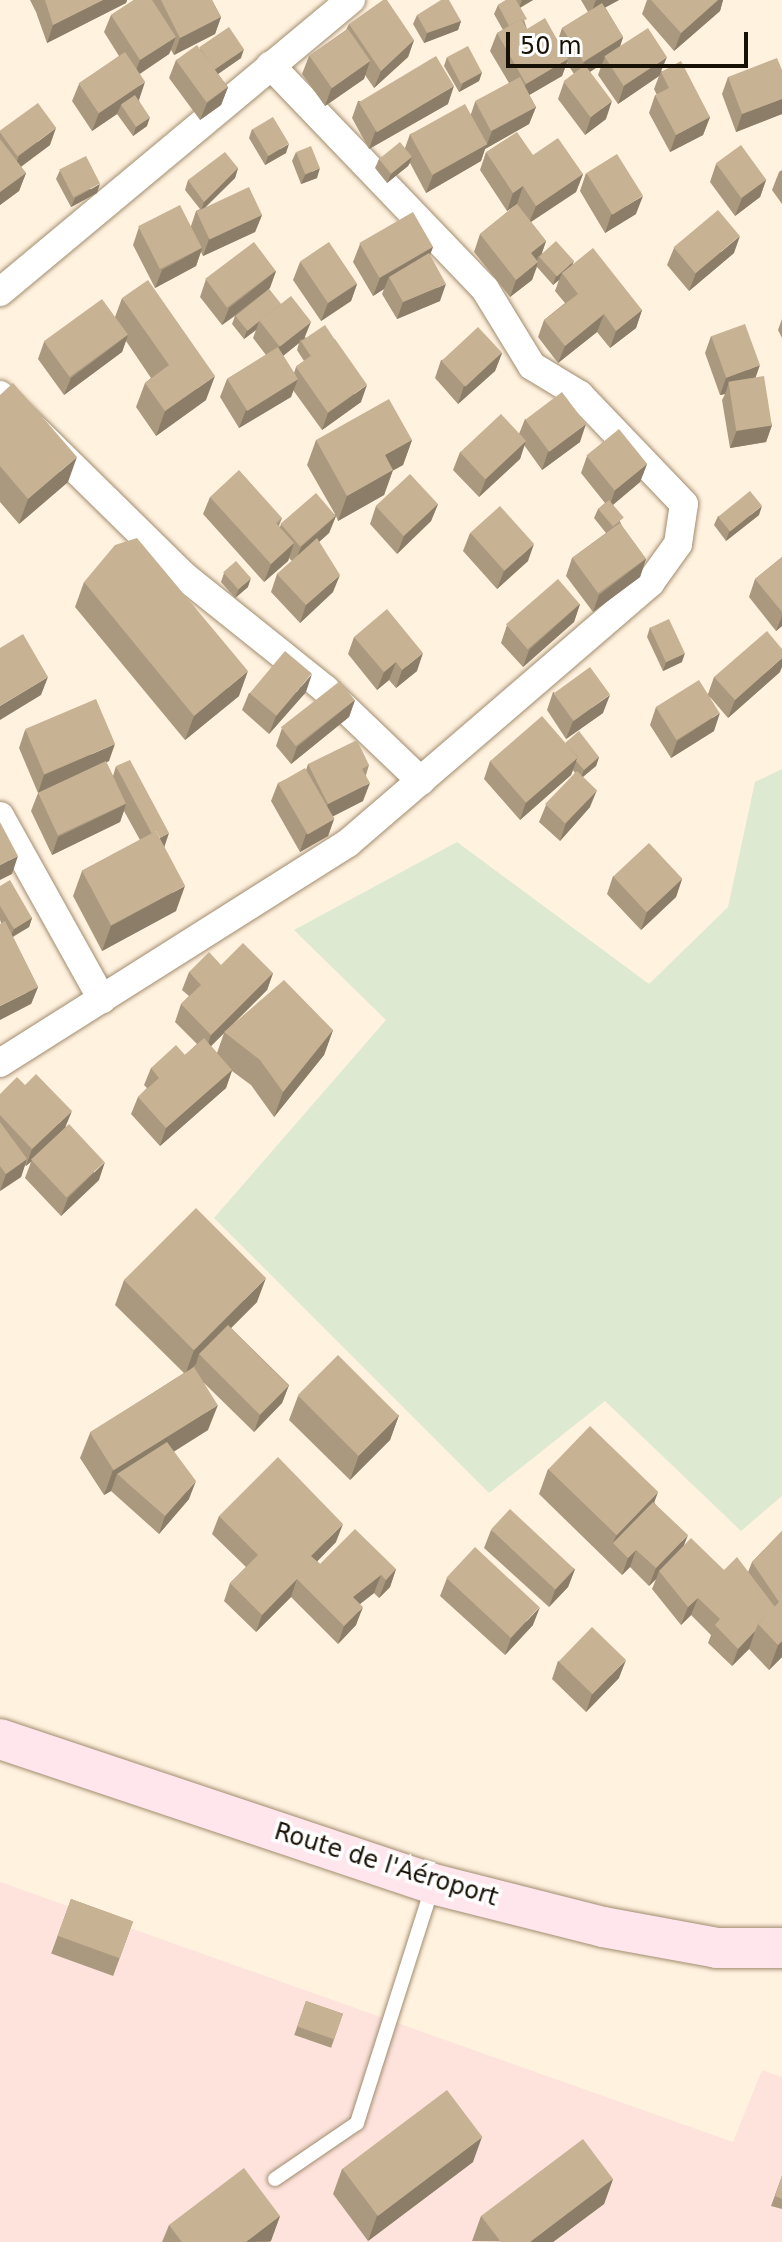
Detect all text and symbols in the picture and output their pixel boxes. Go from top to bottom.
scale bar [510,16,752,66]
text: 50 m [520,32,582,60]
street label: Route de l'Aéroport [271,1817,501,1913]

